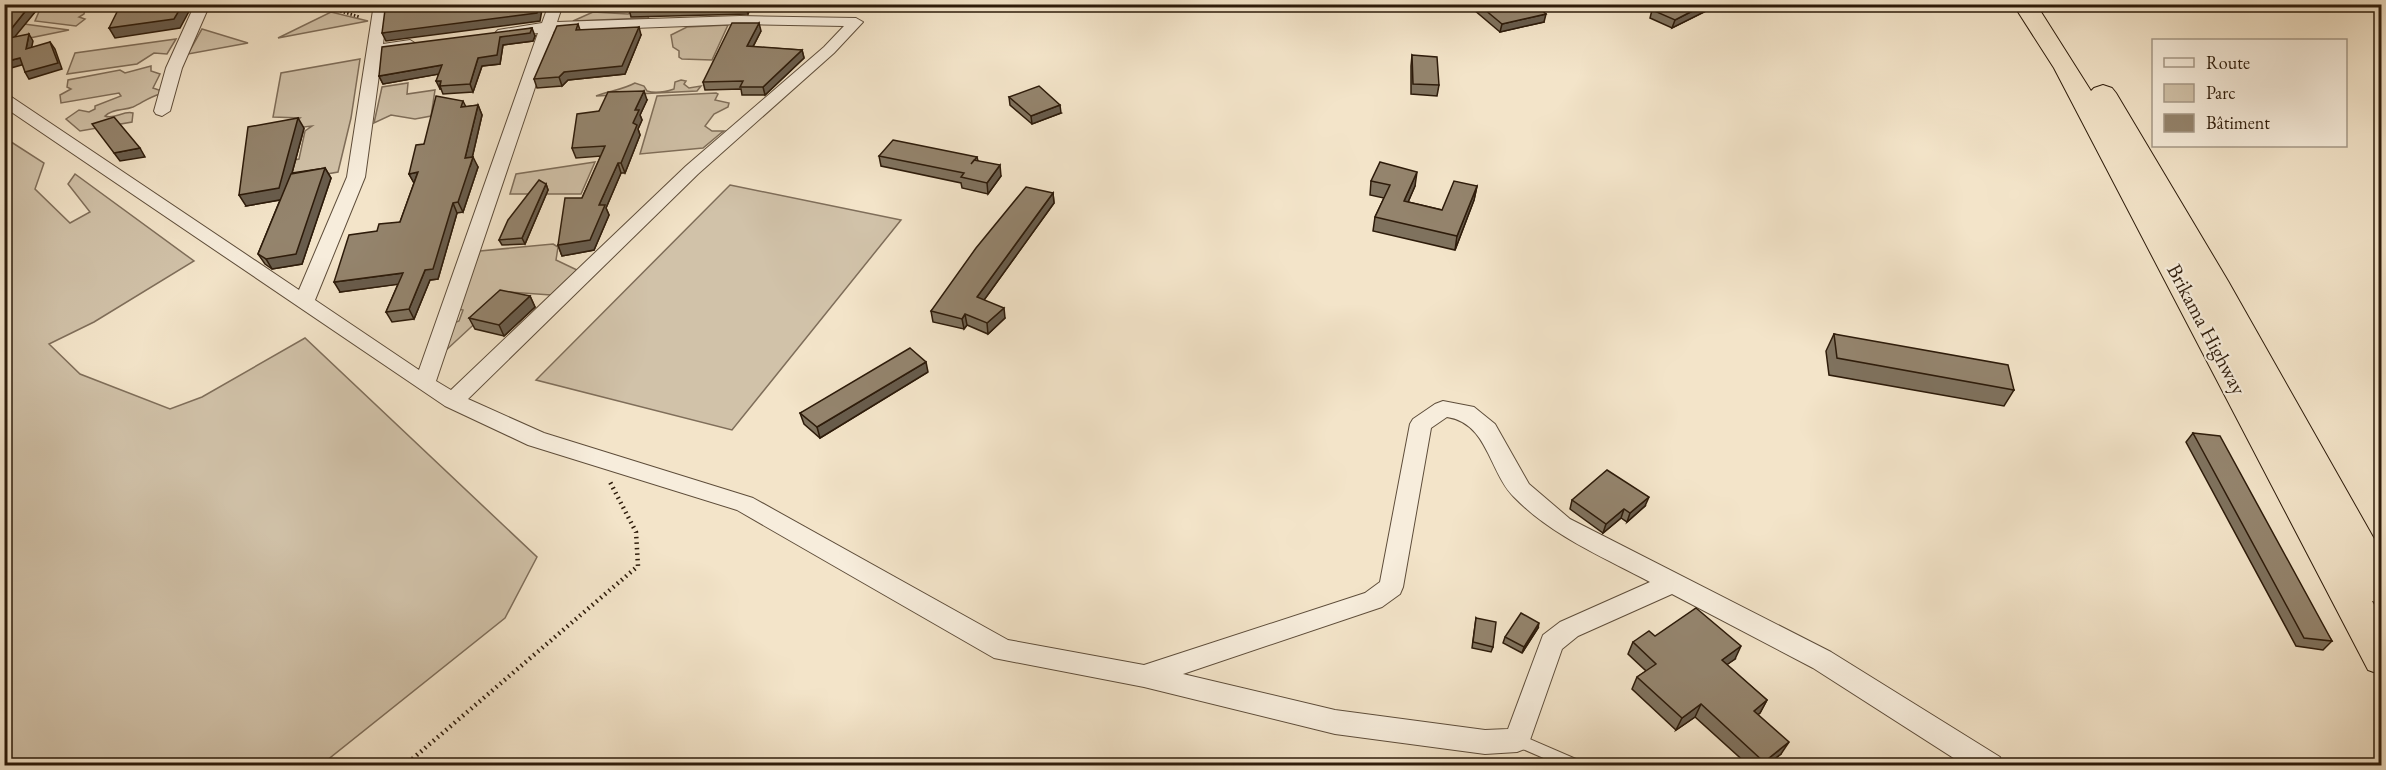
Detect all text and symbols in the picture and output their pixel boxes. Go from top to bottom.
legend [2152,39,2347,147]
text: Route [2206,51,2250,74]
text: Parc [2206,81,2236,104]
text: Bâtiment [2206,111,2270,134]
street label: Brikama Highway [2161,259,2253,400]

